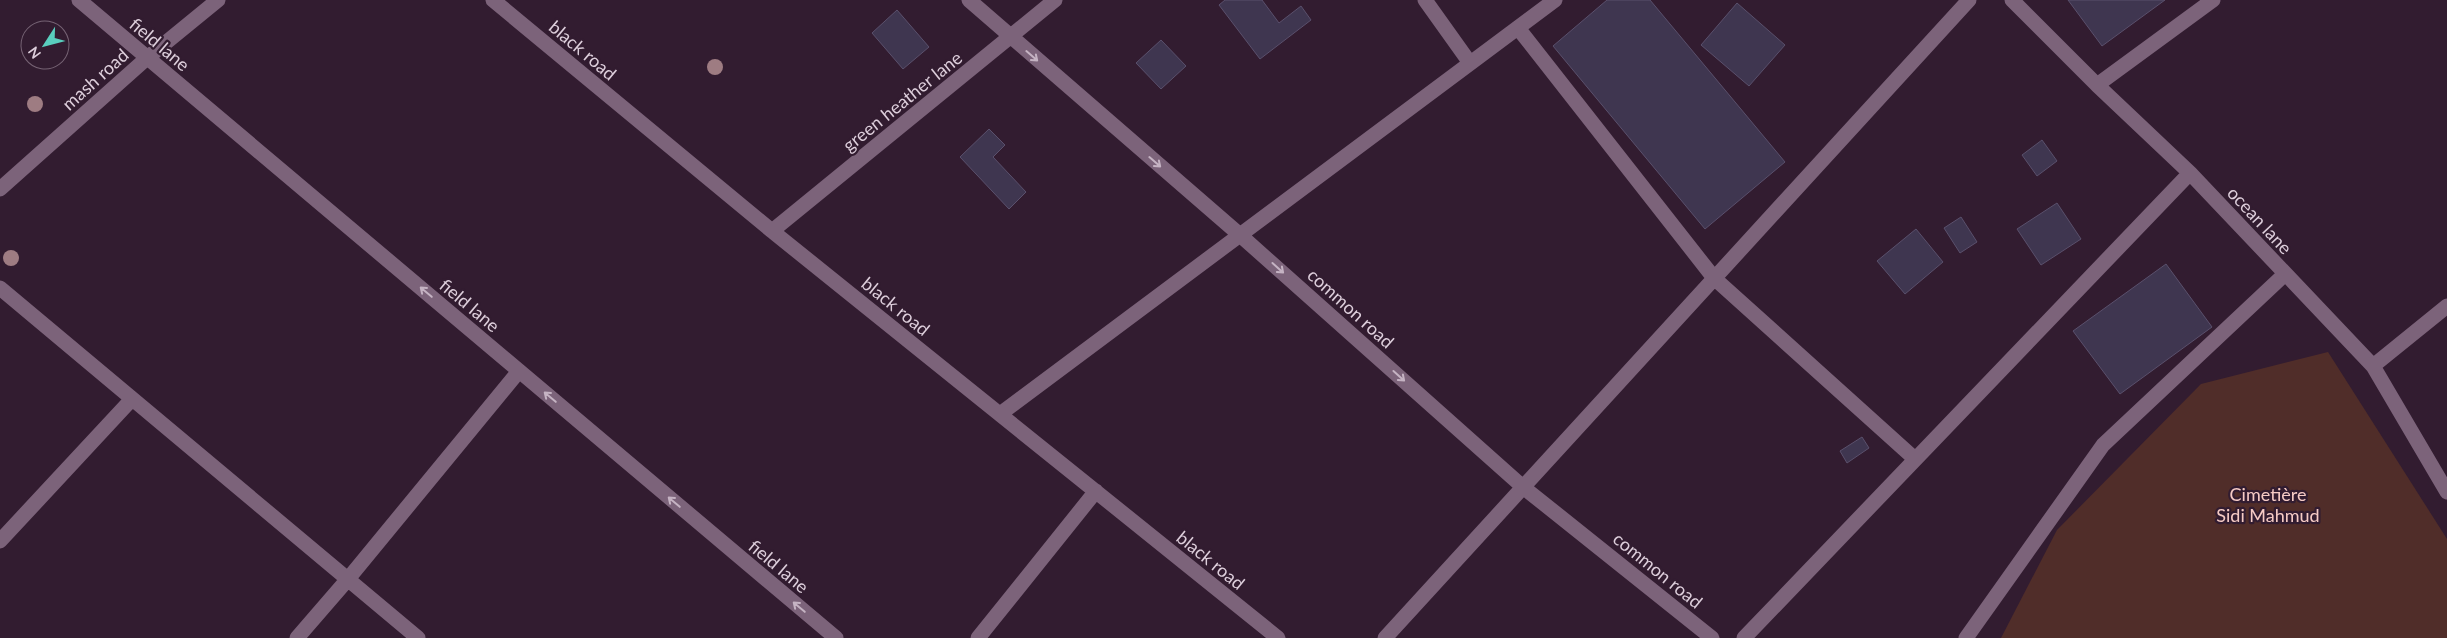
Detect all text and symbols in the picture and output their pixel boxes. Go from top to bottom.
street label: field lane [126,13,194,75]
street label: black road [545,16,621,84]
north arrow [20,20,70,70]
text: N [24,44,44,62]
street label: mash road [57,44,133,114]
street label: green heather lane [838,46,966,156]
one-way arrow [1025,50,1038,61]
one-way arrow [1148,156,1161,167]
street label: ocean lane [2223,182,2297,258]
one-way arrow [1271,262,1284,274]
street label: common road [1303,264,1399,352]
street label: black road [858,272,934,340]
street label: field lane [436,274,504,336]
one-way arrow [420,287,433,298]
one-way arrow [1393,370,1406,382]
one-way arrow [544,392,557,403]
park label: Cimetière Sidi Mahmud [2216,483,2320,526]
one-way arrow [668,496,681,508]
street label: black road [1173,526,1249,594]
street label: common road [1609,527,1707,613]
street label: field lane [745,535,813,597]
one-way arrow [792,601,805,612]

